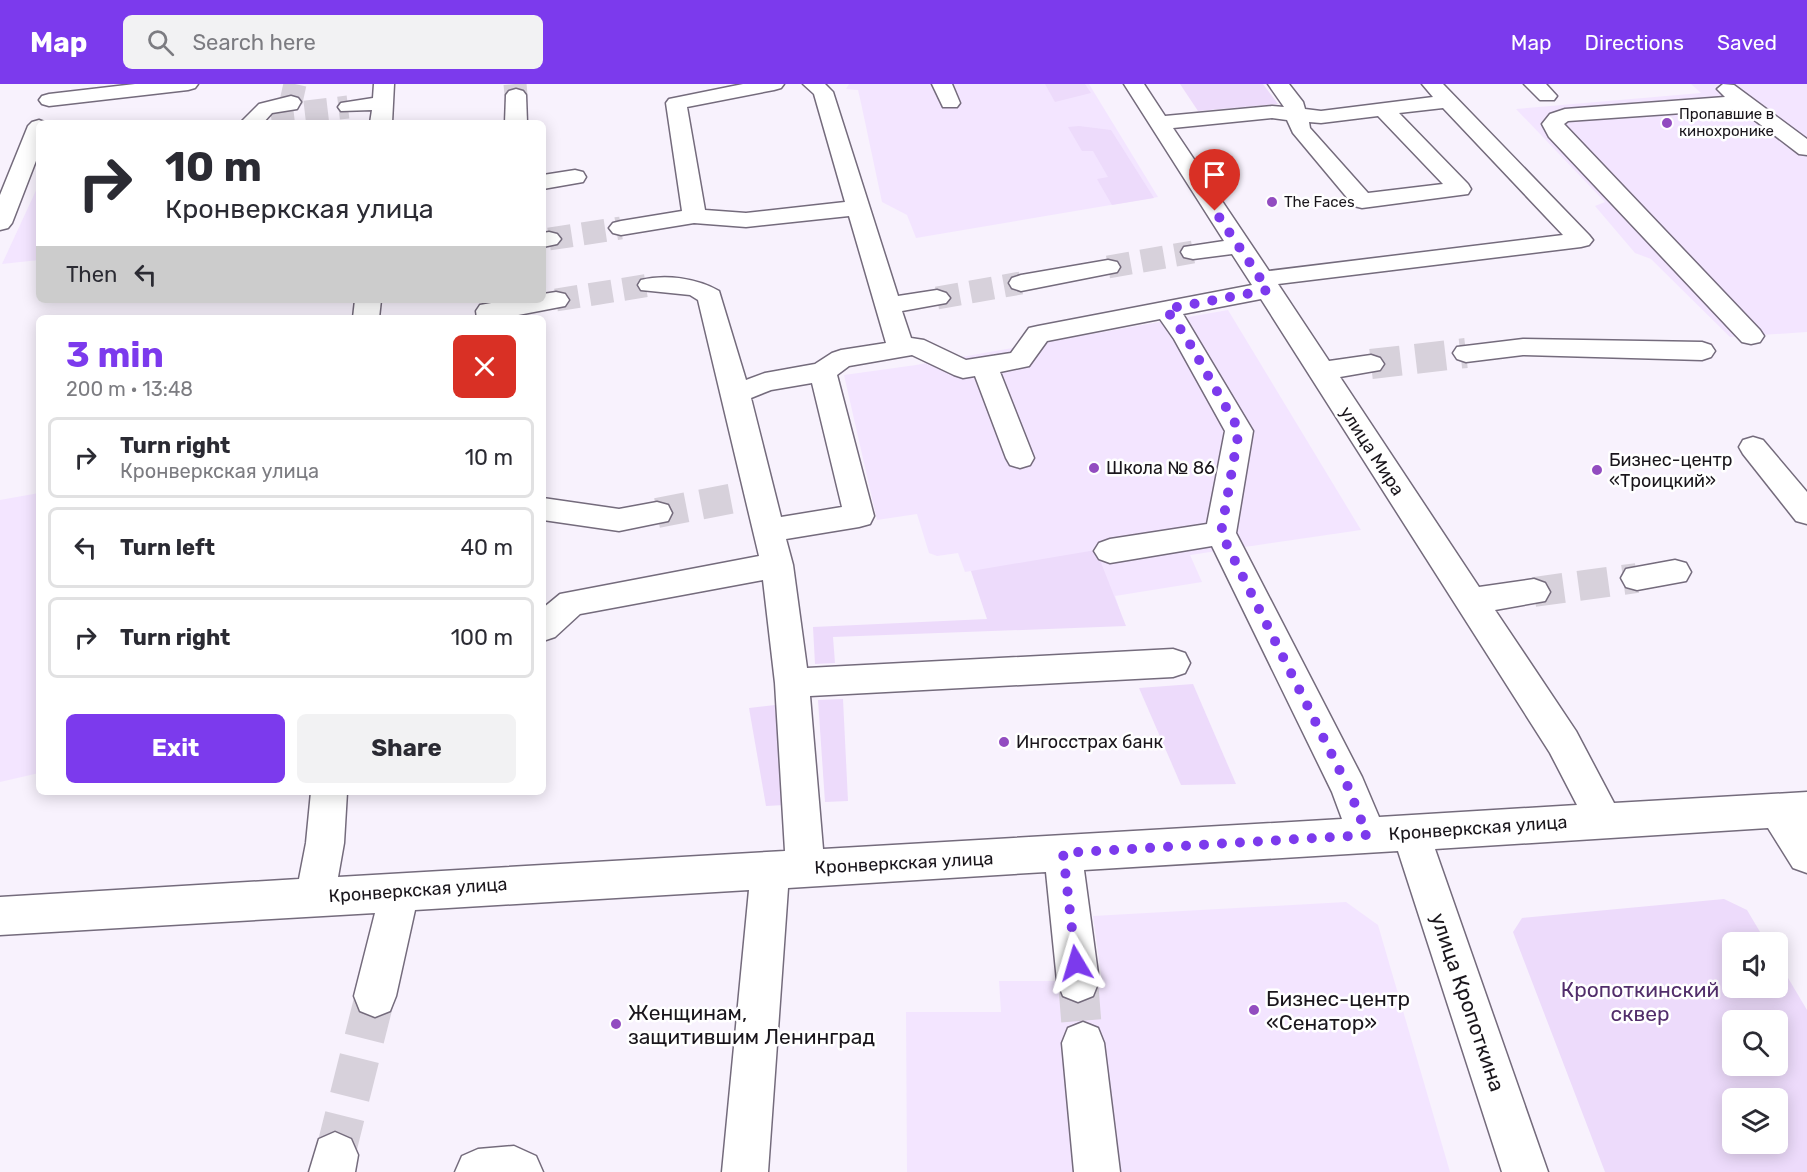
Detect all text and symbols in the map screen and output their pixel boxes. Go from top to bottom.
search box [123,15,543,69]
text: Map [30,26,87,59]
icon: search [144,26,177,59]
text: Search here [192,29,316,56]
text: Map [1511,30,1552,55]
text: Directions [1585,30,1684,55]
text: Saved [1717,30,1777,55]
place label: Пропавшие в кинохронике [1679,105,1774,140]
marker: Пропавшие в кинохронике [1660,116,1674,130]
text: 10 m [165,142,262,192]
icon: right [66,144,144,222]
pin [1189,149,1240,211]
icon: arrive [1198,158,1231,191]
text: Кронверкская улица [165,193,434,225]
place label: The Faces [1284,193,1355,211]
marker: The Faces [1265,195,1279,209]
icon: left [129,258,162,291]
text: Then [66,261,117,288]
text: 3 min [66,333,164,376]
button: close [453,335,516,398]
text: 200 m · 13:48 [66,377,193,401]
street label: улица Мира [1335,402,1409,500]
text: Turn right [120,432,230,459]
icon: right [69,441,102,474]
text: 10 m [465,444,513,471]
place label: Бизнес-центр «Троицкий» [1609,449,1732,492]
place label: Школа № 86 [1106,457,1215,479]
text: Кронверкская улица [120,459,319,483]
marker: Школа № 86 [1087,461,1101,475]
marker: Бизнес-центр «Троицкий» [1590,463,1604,477]
icon: left [69,531,102,564]
text: Turn left [120,534,215,561]
text: 40 m [460,534,513,561]
icon: right [69,621,102,654]
text: Turn right [120,624,230,651]
text: 100 m [451,624,513,651]
button: Exit [66,714,285,783]
button: Share [297,714,516,783]
place label: Ингосстрах банк [1016,731,1163,753]
marker: Ингосстрах банк [997,735,1011,749]
street label: Кронверкская улица [1388,811,1568,845]
street label: Кронверкская улица [814,847,994,879]
street label: Кронверкская улица [328,873,508,907]
street label: улица Кропоткина [1426,909,1510,1095]
position arrow [1044,931,1108,995]
map controls [1722,932,1788,1154]
button: sound [1722,932,1788,998]
park label: Кропоткинский сквер [1561,977,1719,1026]
place label: Бизнес-центр «Сенатор» [1266,986,1410,1035]
place label: Женщинам, защитившим Ленинград [628,1000,875,1049]
marker: Бизнес-центр «Сенатор» [1247,1003,1261,1017]
button: search [1722,1010,1788,1076]
marker: Женщинам, защитившим Ленинград [609,1017,623,1031]
button: layers [1722,1088,1788,1154]

